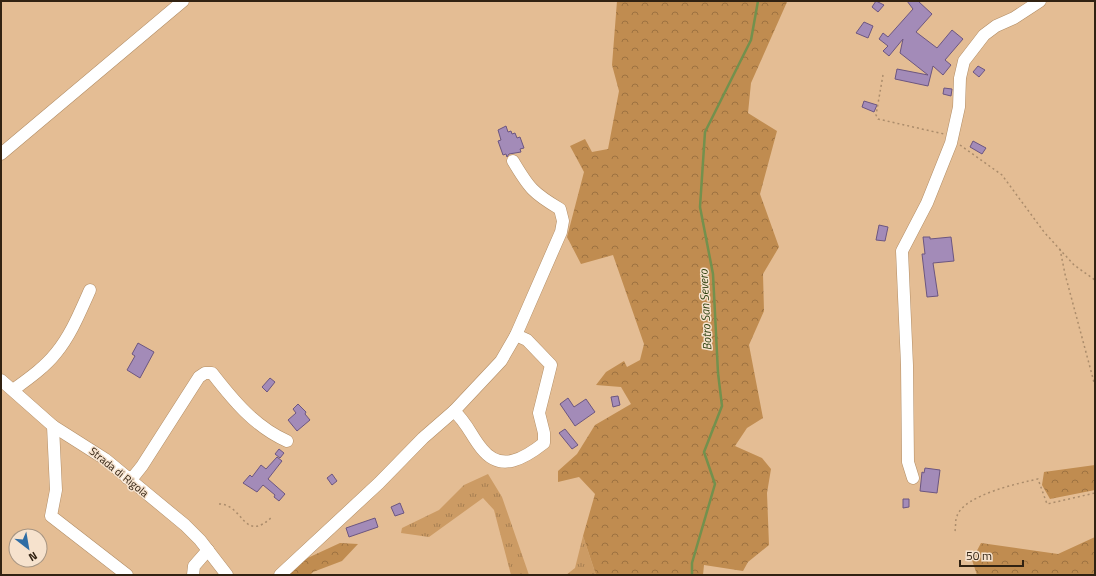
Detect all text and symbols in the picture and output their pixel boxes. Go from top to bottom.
water label: Botro San Severo [693,268,717,351]
street label: Strada di Rigola [86,443,152,501]
north arrow [8,528,48,568]
scale bar [960,542,1023,568]
text: 50 m [966,546,992,565]
text: N [26,548,41,565]

